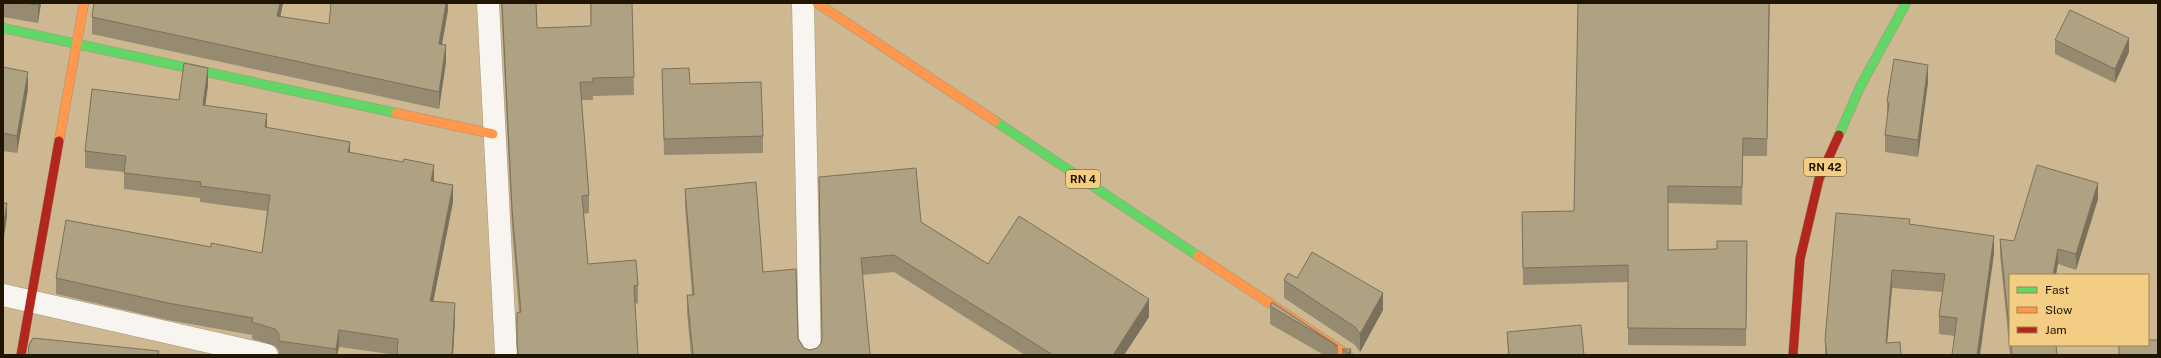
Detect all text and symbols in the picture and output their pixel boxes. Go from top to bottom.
road number: RN 42 [1804,158,1846,176]
road number: RN 4 [1066,170,1100,188]
legend [2009,274,2149,346]
text: Fast [2045,283,2070,297]
text: Slow [2045,303,2073,317]
text: Jam [2045,323,2067,337]

